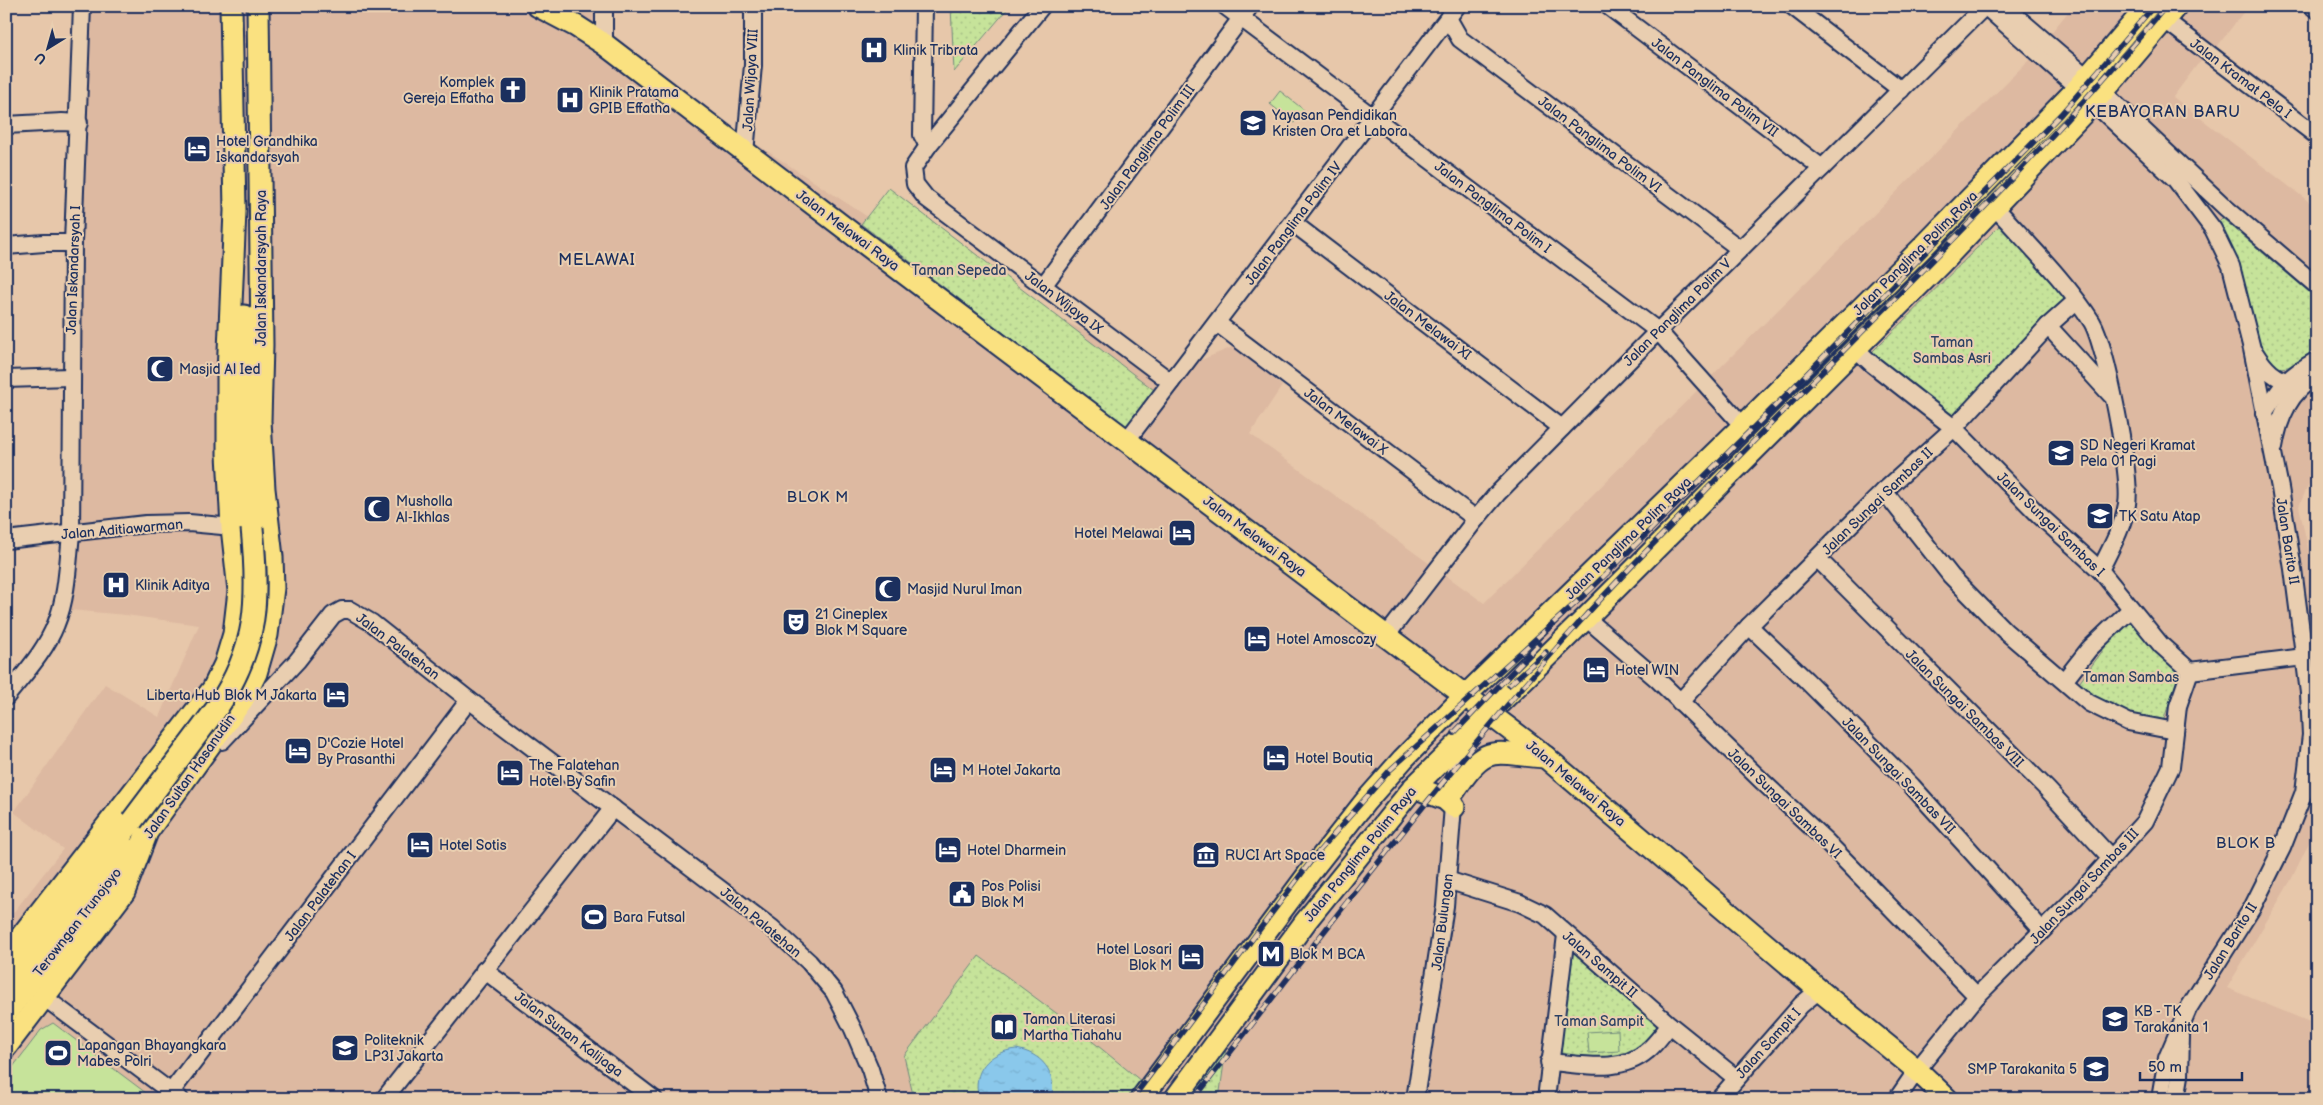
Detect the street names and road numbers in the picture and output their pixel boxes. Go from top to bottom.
street label: Jalan Wijaya VIII [739,28,762,132]
street label: Jalan Panglima Polim VII [1648,34,1781,141]
street label: Jalan Kramat Pela I [2187,35,2295,122]
street label: Jalan Panglima Polim III [1096,81,1198,213]
street label: Jalan Panglima Polim VI [1535,92,1665,196]
street label: Jalan Panglima Polim IV [1241,158,1346,288]
street label: Jalan Panglima Polim I [1431,158,1554,257]
street label: Jalan Melawai Raya [793,186,903,275]
street label: Jalan Panglima Polim Raya [1850,188,1981,319]
street label: Jalan Iskandarsyah Raya [253,190,270,346]
street label: Jalan Iskandarsyah I [63,205,84,335]
street label: Jalan Panglima Polim V [1620,255,1735,370]
street label: Jalan Wijaya IX [1021,267,1106,337]
street label: Jalan Melawai XI [1381,287,1475,364]
street label: Jalan Melawai X [1301,384,1391,458]
street label: Jalan Sungai Sambas II [1818,444,1936,559]
street label: Jalan Sungai Sambas I [1993,468,2108,580]
street label: Jalan Panglima Polim Raya [1562,473,1695,603]
street label: Jalan Melawai Raya [1200,492,1310,581]
street label: Jalan Barito II [2272,496,2303,586]
street label: Jalan Aditiawarman [60,516,184,543]
street label: Jalan Palatehan [352,609,443,683]
street label: Jalan Sungai Sambas VIII [1902,646,2027,771]
street label: Jalan Sultan Hasanudin [140,711,239,842]
street label: Jalan Sungai Sambas VII [1838,713,1959,837]
street label: Jalan Melawai Raya [1522,737,1629,830]
street label: Jalan Sungai Sambas VI [1724,745,1845,862]
street label: Jalan Panglima Polim Raya [1301,783,1420,925]
street label: Jalan Sungai Sambas III [2026,825,2142,948]
street label: Jalan Palatehan I [281,848,360,945]
street label: Terowngan Trunojoyo [30,864,125,980]
street label: Jalan Bulungan [1428,872,1457,972]
street label: Jalan Palatehan [717,884,805,961]
street label: Jalan Barito II [2200,900,2261,983]
street label: Jalan Sampit II [1559,927,1641,1001]
street label: Jalan Sunan Kalijaga [511,988,626,1081]
street label: Jalan Sampit I [1732,1005,1804,1082]

